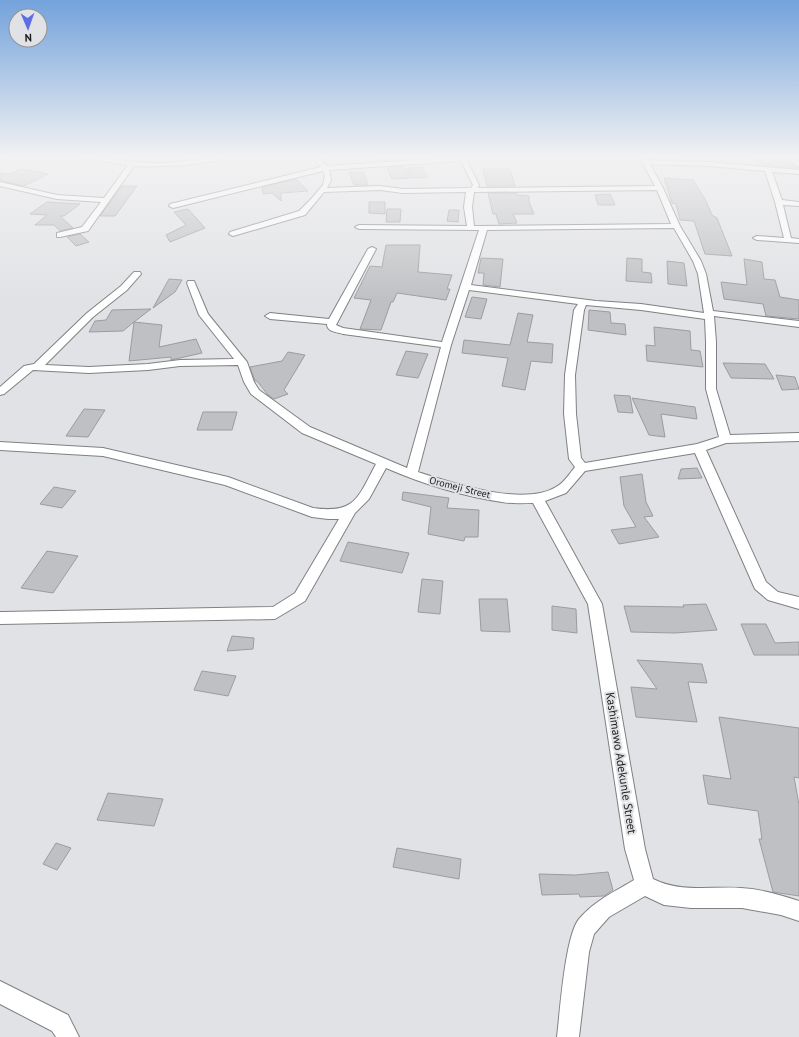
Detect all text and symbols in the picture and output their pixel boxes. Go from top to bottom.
north arrow [8,8,48,48]
text: N [24,31,32,45]
street label: Oromeji Street [428,474,492,501]
street label: Kashimawo Adekunle Street [603,691,640,835]

